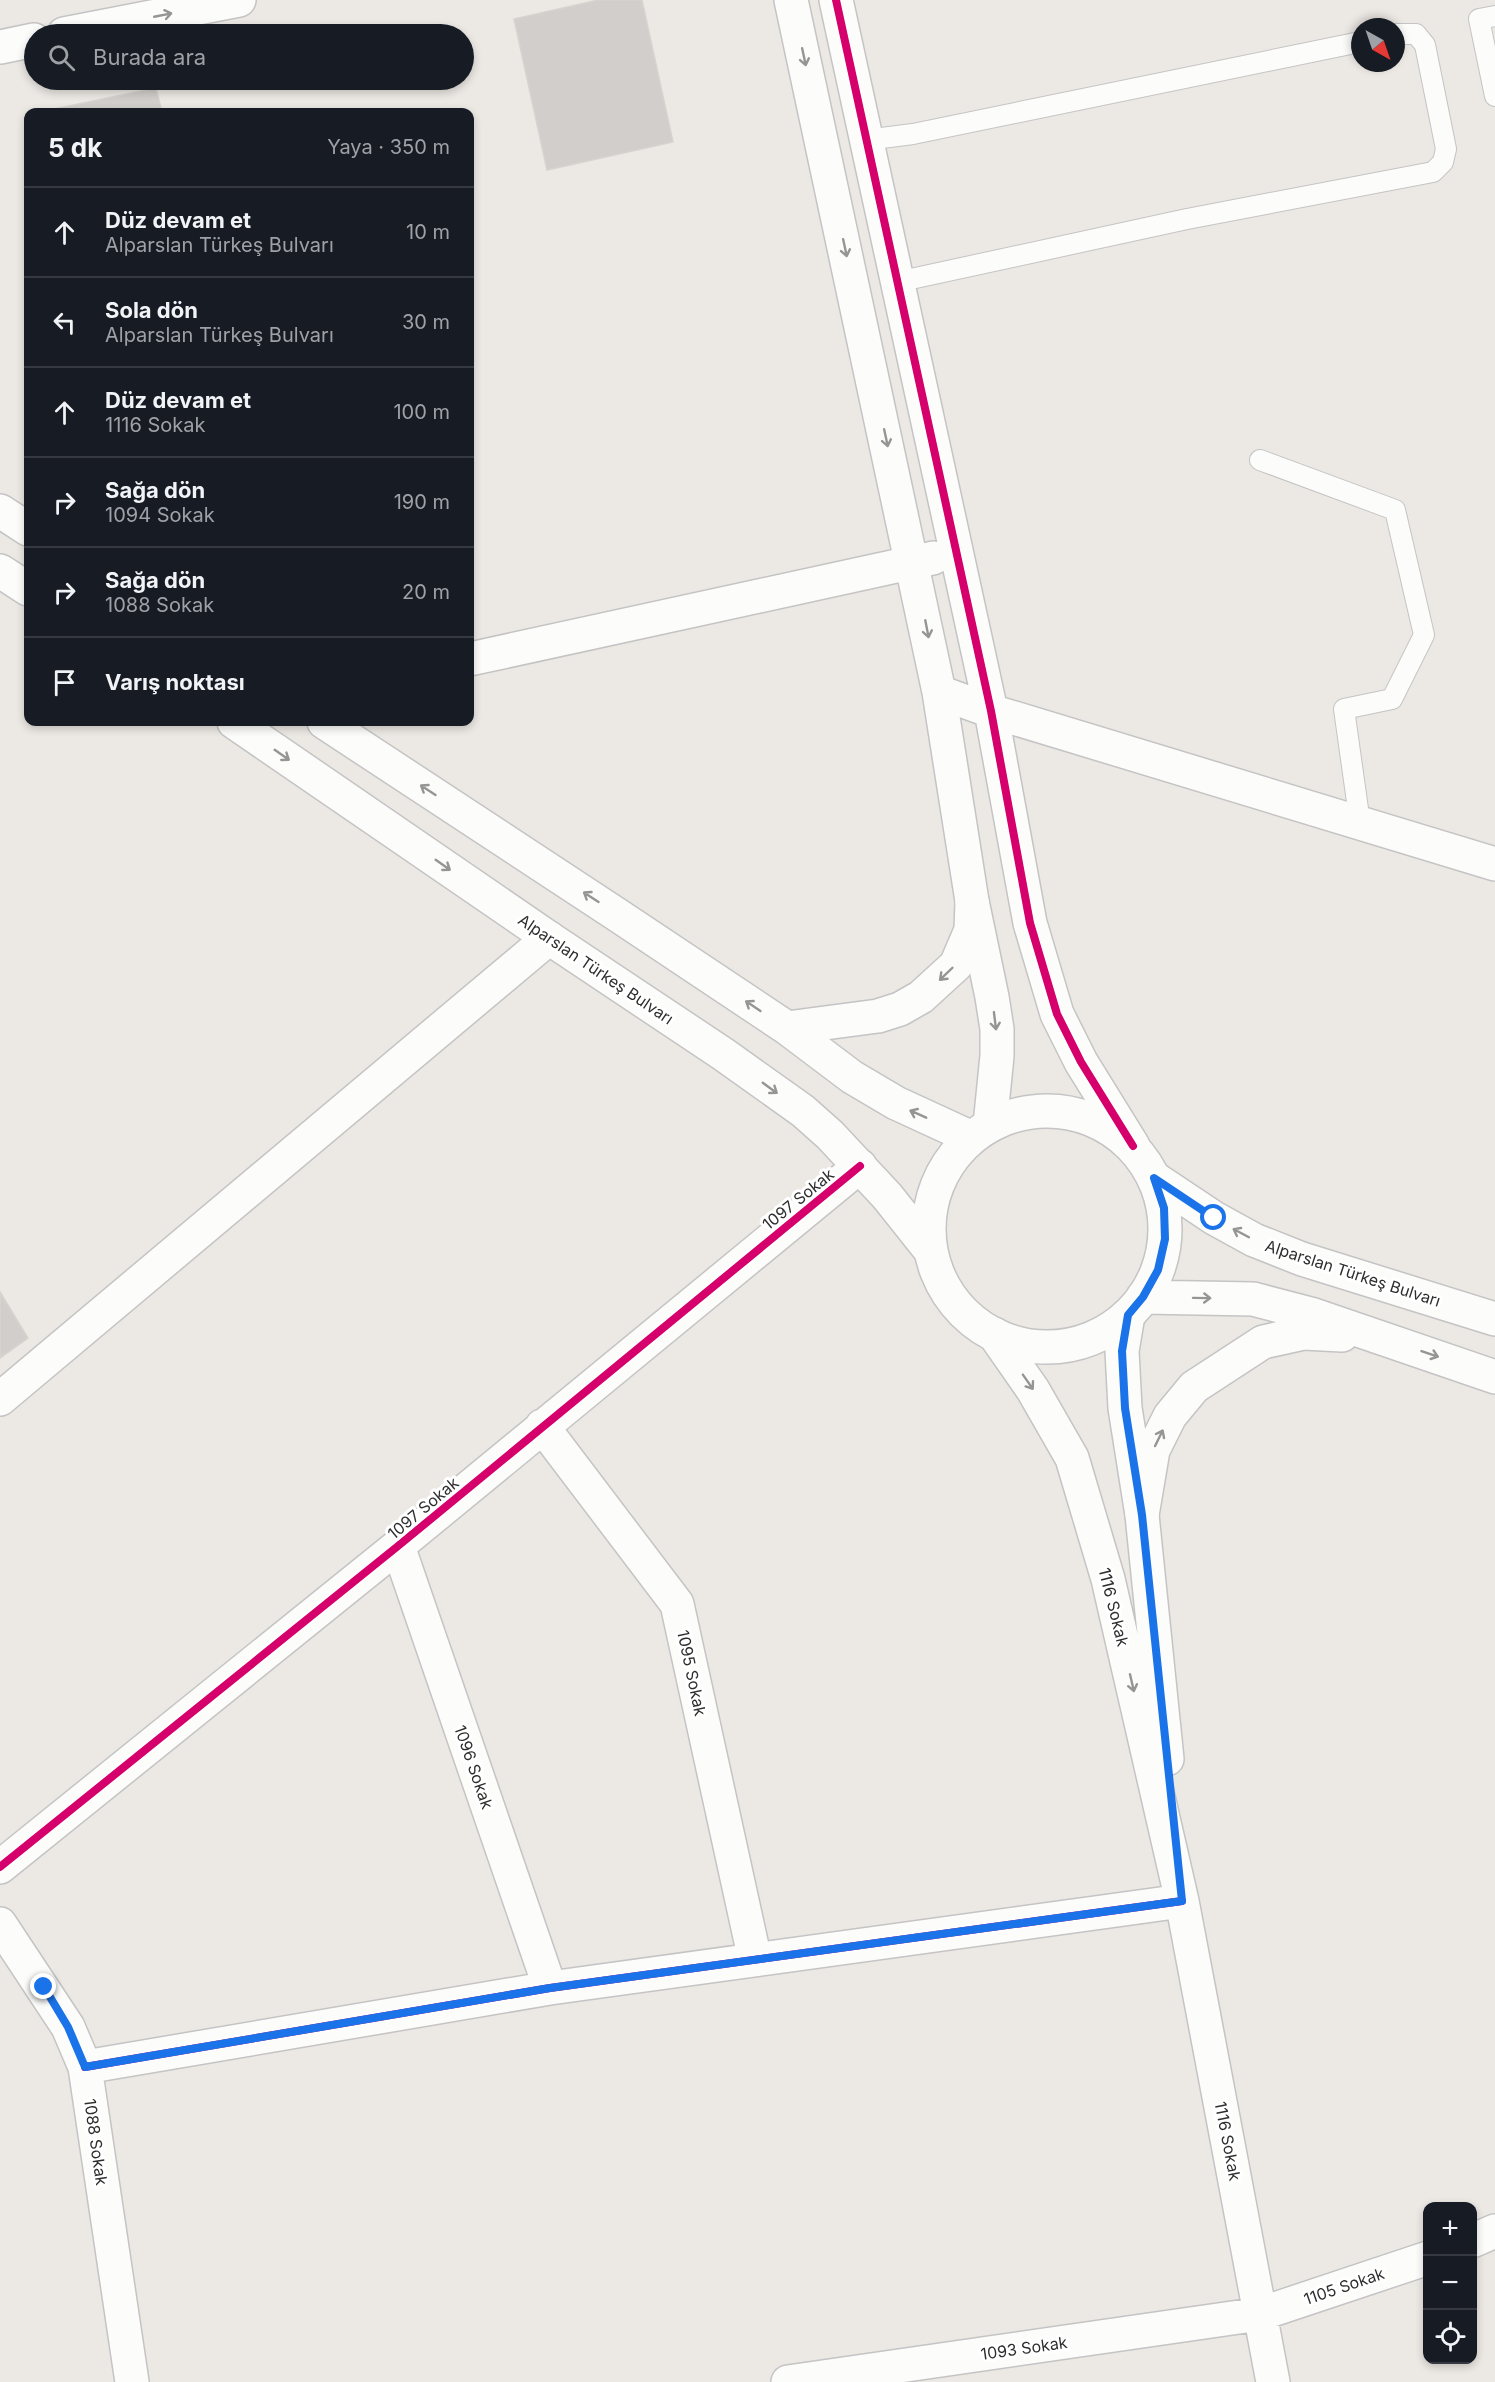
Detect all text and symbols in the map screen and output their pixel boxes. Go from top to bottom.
one-way arrow [153,9,172,20]
north arrow [1351,18,1405,72]
search box [24,24,474,90]
icon: search [45,41,78,74]
text: Burada ara [93,44,206,70]
one-way arrow [799,47,810,66]
text: 5 dk [48,132,102,163]
text: Yaya · 350 m [327,135,450,159]
text: Düz devam et [105,207,251,233]
icon: ahead [48,216,81,249]
text: 10 m [406,220,450,244]
text: Alparslan Türkeş Bulvarı [105,233,334,257]
one-way arrow [840,237,851,257]
text: Sola dön [105,297,198,323]
icon: left [48,306,81,339]
text: 30 m [402,310,450,334]
text: Alparslan Türkeş Bulvarı [105,323,334,347]
text: Düz devam et [105,387,251,413]
icon: ahead [48,396,81,429]
text: 100 m [393,400,450,424]
text: 1116 Sokak [105,413,205,437]
one-way arrow [881,429,893,448]
text: Sağa dön [105,477,205,503]
icon: right [48,486,81,519]
text: 190 m [394,490,450,514]
text: 1094 Sokak [105,503,215,527]
text: Sağa dön [105,567,205,593]
icon: right [48,576,81,609]
text: 20 m [402,580,450,604]
text: 1088 Sokak [105,593,214,617]
one-way arrow [922,619,933,638]
icon: arrive [48,666,81,699]
text: Varış noktası [105,669,245,695]
one-way arrow [274,748,291,761]
one-way arrow [421,784,437,796]
one-way arrow [434,859,451,871]
one-way arrow [584,891,600,903]
street label: Alparslan Türkeş Bulvarı [515,910,677,1028]
one-way arrow [939,967,954,981]
one-way arrow [745,1000,762,1012]
one-way arrow [990,1010,1001,1030]
one-way arrow [762,1082,778,1094]
one-way arrow [910,1107,928,1119]
street label: 1097 Sokak [758,1164,838,1234]
route start [1200,1204,1226,1230]
one-way arrow [1233,1227,1250,1239]
street label: Alparslan Türkeş Bulvarı [1263,1235,1443,1311]
one-way arrow [1191,1292,1211,1304]
one-way arrow [1420,1350,1439,1361]
one-way arrow [1022,1374,1034,1390]
one-way arrow [1154,1429,1166,1447]
street label: 1097 Sokak [384,1473,463,1543]
street label: 1116 Sokak [1095,1566,1133,1649]
street label: 1095 Sokak [673,1628,711,1718]
one-way arrow [1127,1673,1138,1692]
street label: 1096 Sokak [450,1722,498,1812]
route end [30,1973,56,1999]
street label: 1088 Sokak [80,2097,112,2187]
street label: 1116 Sokak [1211,2100,1246,2183]
map controls [1423,2202,1477,2364]
button: + [1423,2202,1477,2256]
button: − [1423,2256,1477,2310]
street label: 1105 Sokak [1301,2263,1387,2309]
button: locate [1423,2310,1477,2364]
street label: 1093 Sokak [979,2332,1069,2364]

